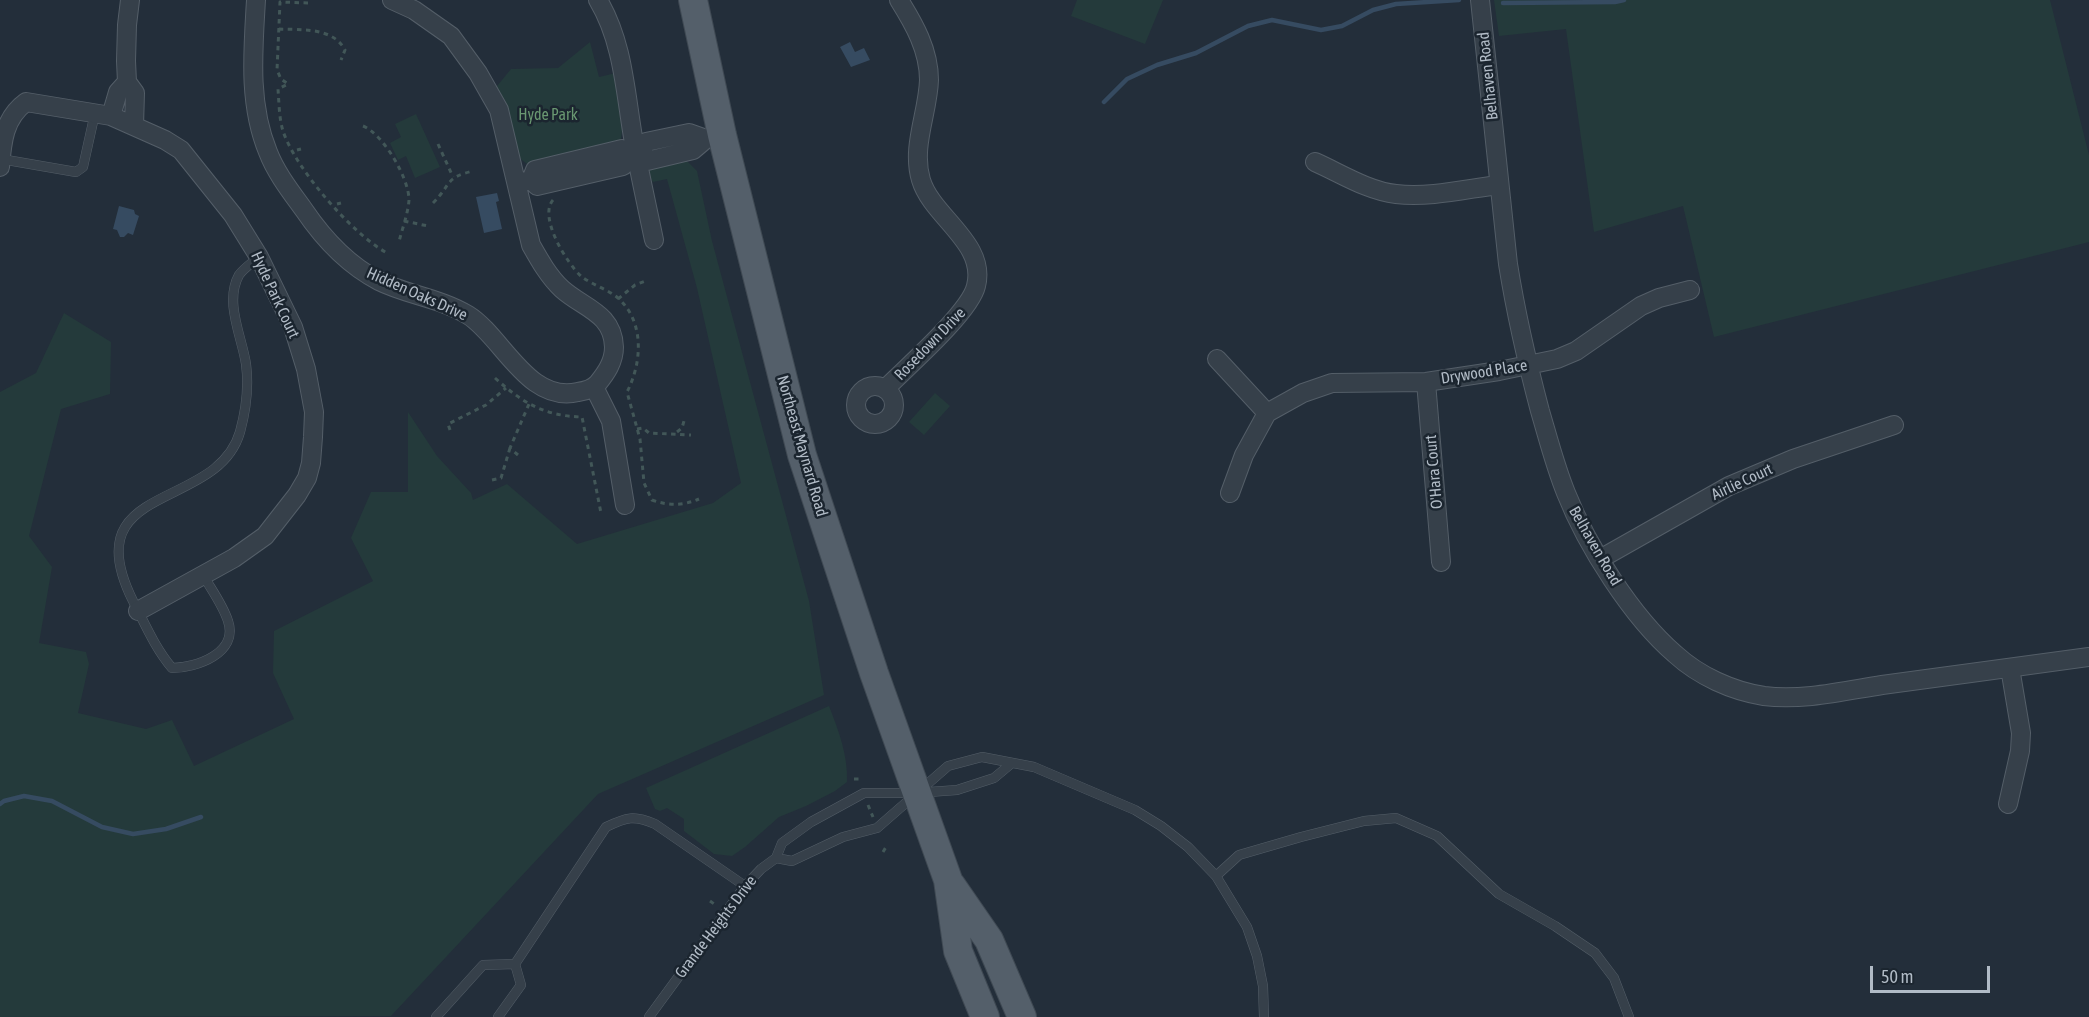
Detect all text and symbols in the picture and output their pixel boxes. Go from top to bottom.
street label: Belhaven Road [1474,31,1502,121]
park label: Hyde Park [518,105,578,125]
street label: Hyde Park Court [247,249,303,341]
street label: Hidden Oaks Drive [364,263,470,325]
street label: Rosedown Drive [890,304,970,384]
street label: Drywood Place [1439,356,1529,388]
street label: Northeast Maynard Road [773,373,831,519]
street label: O'Hara Court [1421,434,1447,510]
street label: Airlie Court [1708,460,1776,504]
street label: Belhaven Road [1565,503,1625,589]
street label: Grande Heights Drive [671,872,761,982]
scale bar [1873,954,1993,992]
text: 50 m [1881,966,1913,987]

